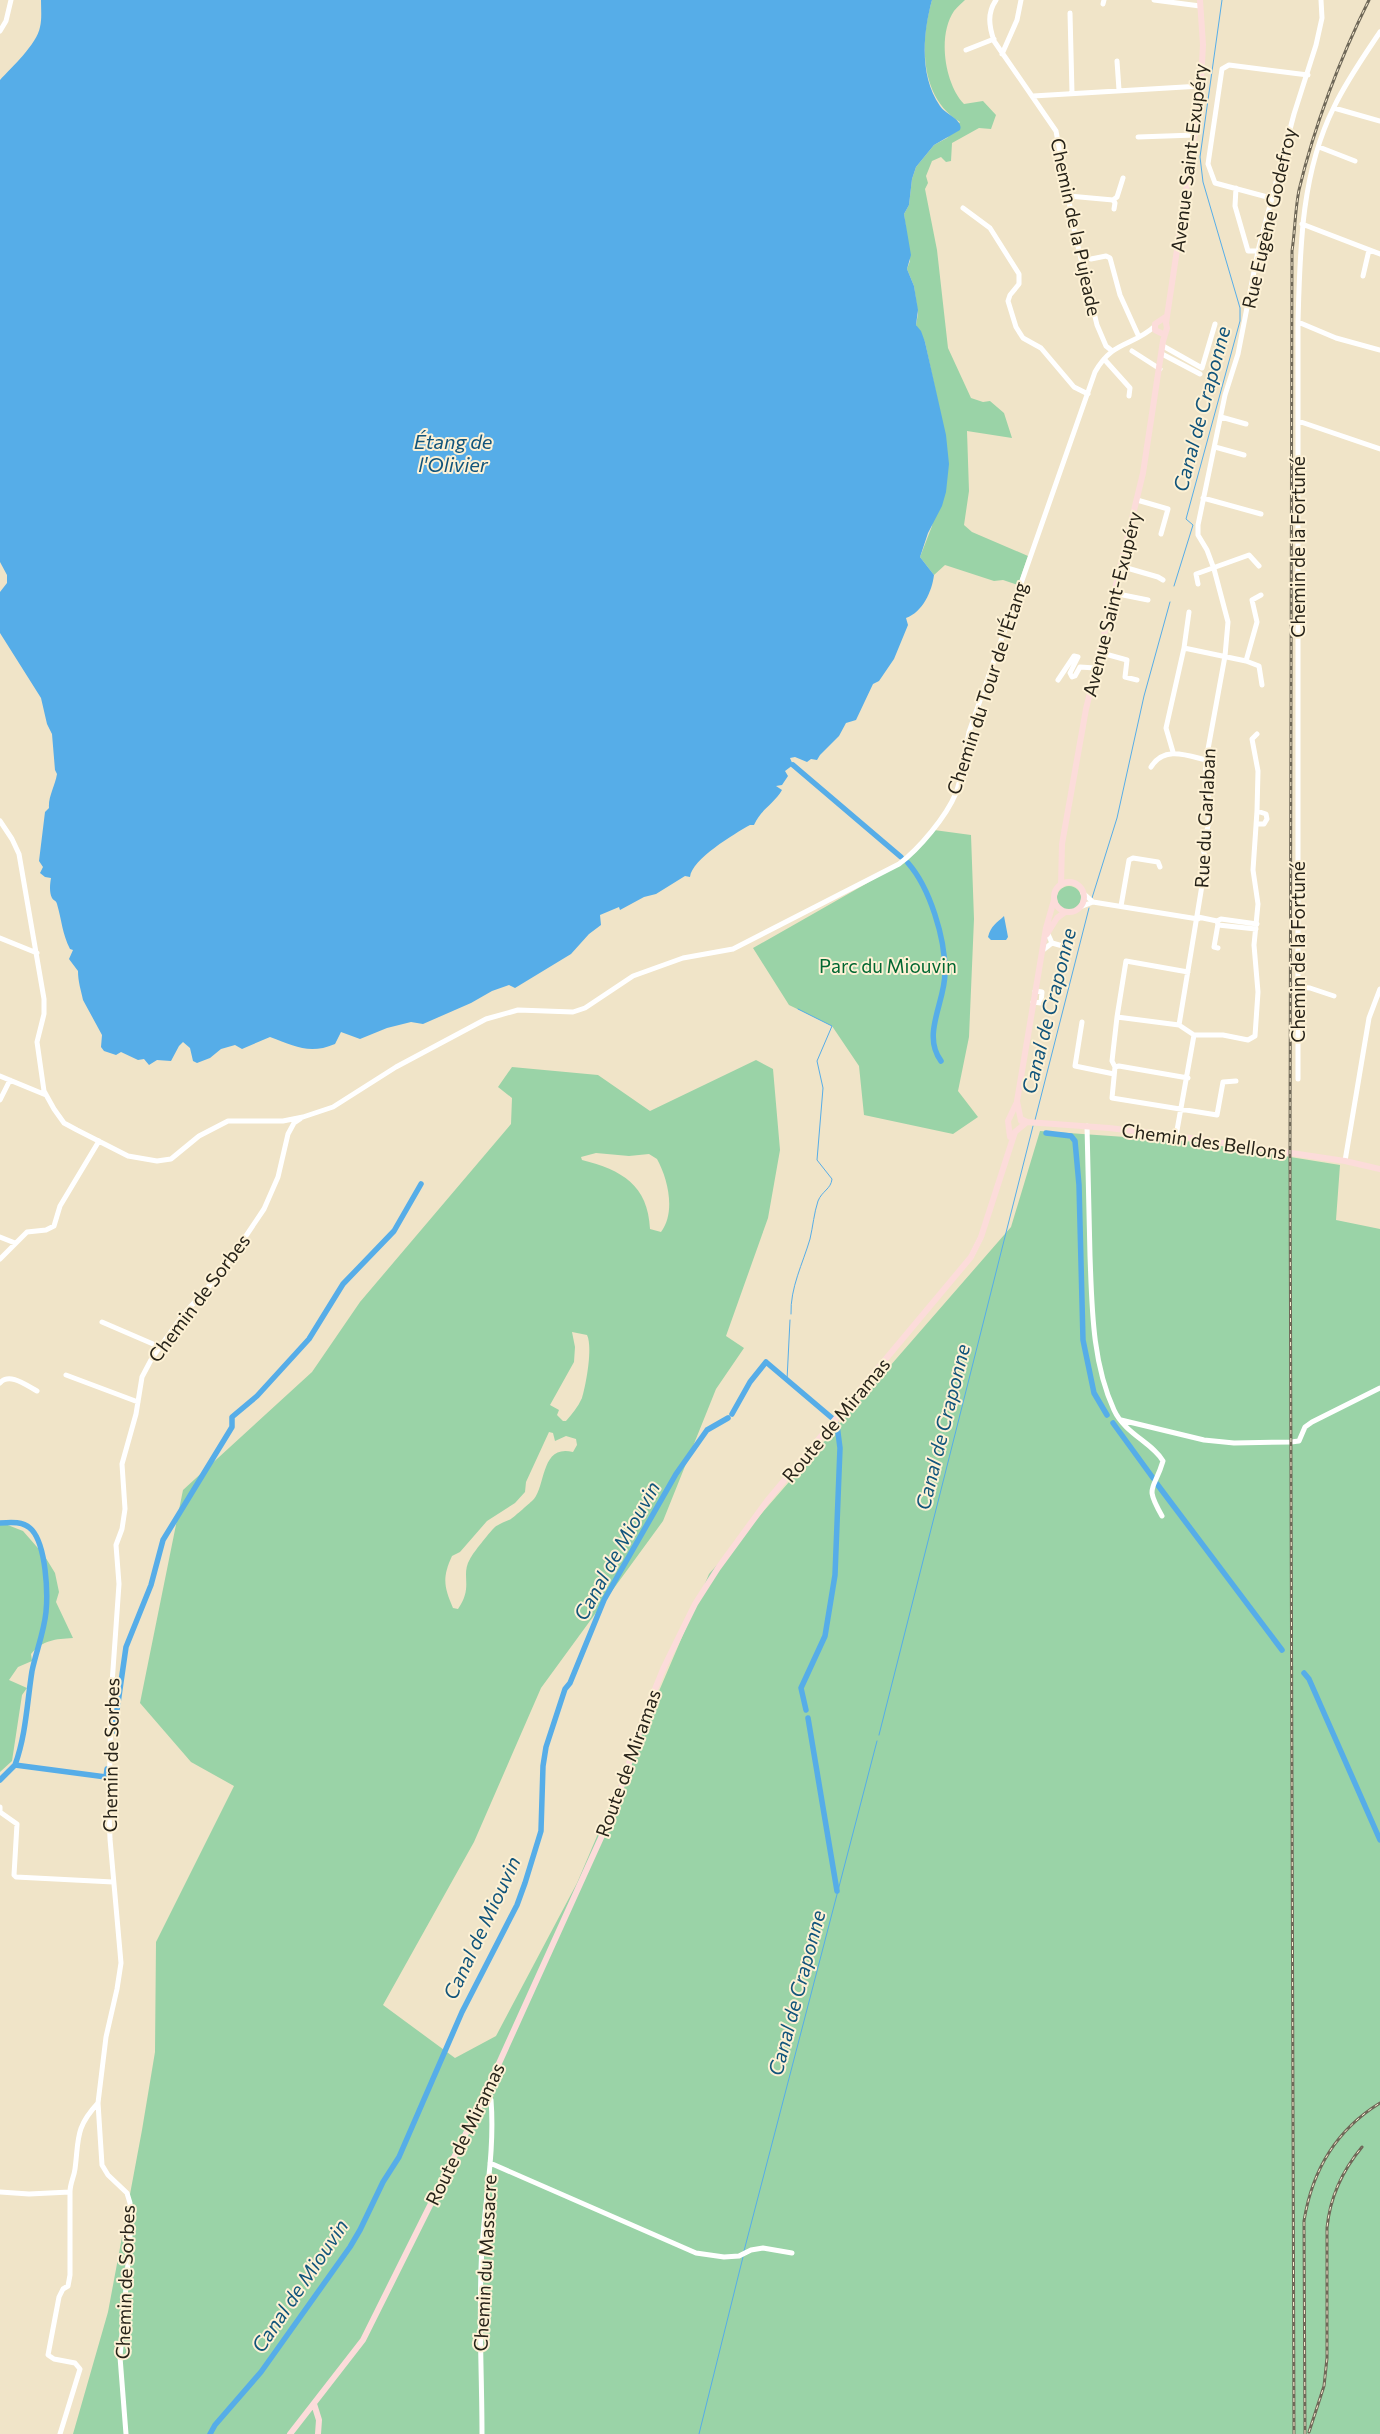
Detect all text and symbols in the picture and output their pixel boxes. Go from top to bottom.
street label: Avenue Saint-Exupéry [1165,62,1212,254]
street label: Rue Eugène Godefroy [1236,125,1301,311]
street label: Chemin de la Pujeade [1046,136,1107,318]
water label: Canal de Craponne [1167,323,1235,494]
water label: Étang de l'Olivier [414,429,493,476]
street label: Chemin de la Fortuné [1286,456,1309,638]
street label: Avenue Saint-Exupéry [1077,509,1146,699]
street label: Chemin du Tour de l'Étang [941,579,1032,797]
street label: Rue du Garlaban [1189,747,1220,889]
street label: Chemin de la Fortuné [1286,861,1309,1043]
water label: Canal de Craponne [1016,925,1080,1096]
park label: Parc du Miouvin [819,954,957,977]
street label: Chemin des Bellons [1120,1118,1288,1163]
street label: Chemin de Sorbes [143,1229,254,1366]
water label: Canal de Craponne [910,1341,974,1512]
street label: Route de Miramas [777,1353,894,1487]
water label: Canal de Miouvin [568,1477,664,1624]
street label: Chemin de Sorbes [98,1678,123,1832]
street label: Route de Miramas [590,1686,665,1840]
water label: Canal de Miouvin [437,1852,525,2003]
water label: Canal de Craponne [762,1907,830,2078]
street label: Route de Miramas [420,2059,509,2209]
street label: Chemin du Massacre [468,2174,501,2352]
street label: Chemin de Sorbes [110,2204,139,2360]
water label: Canal de Miouvin [246,2214,353,2356]

